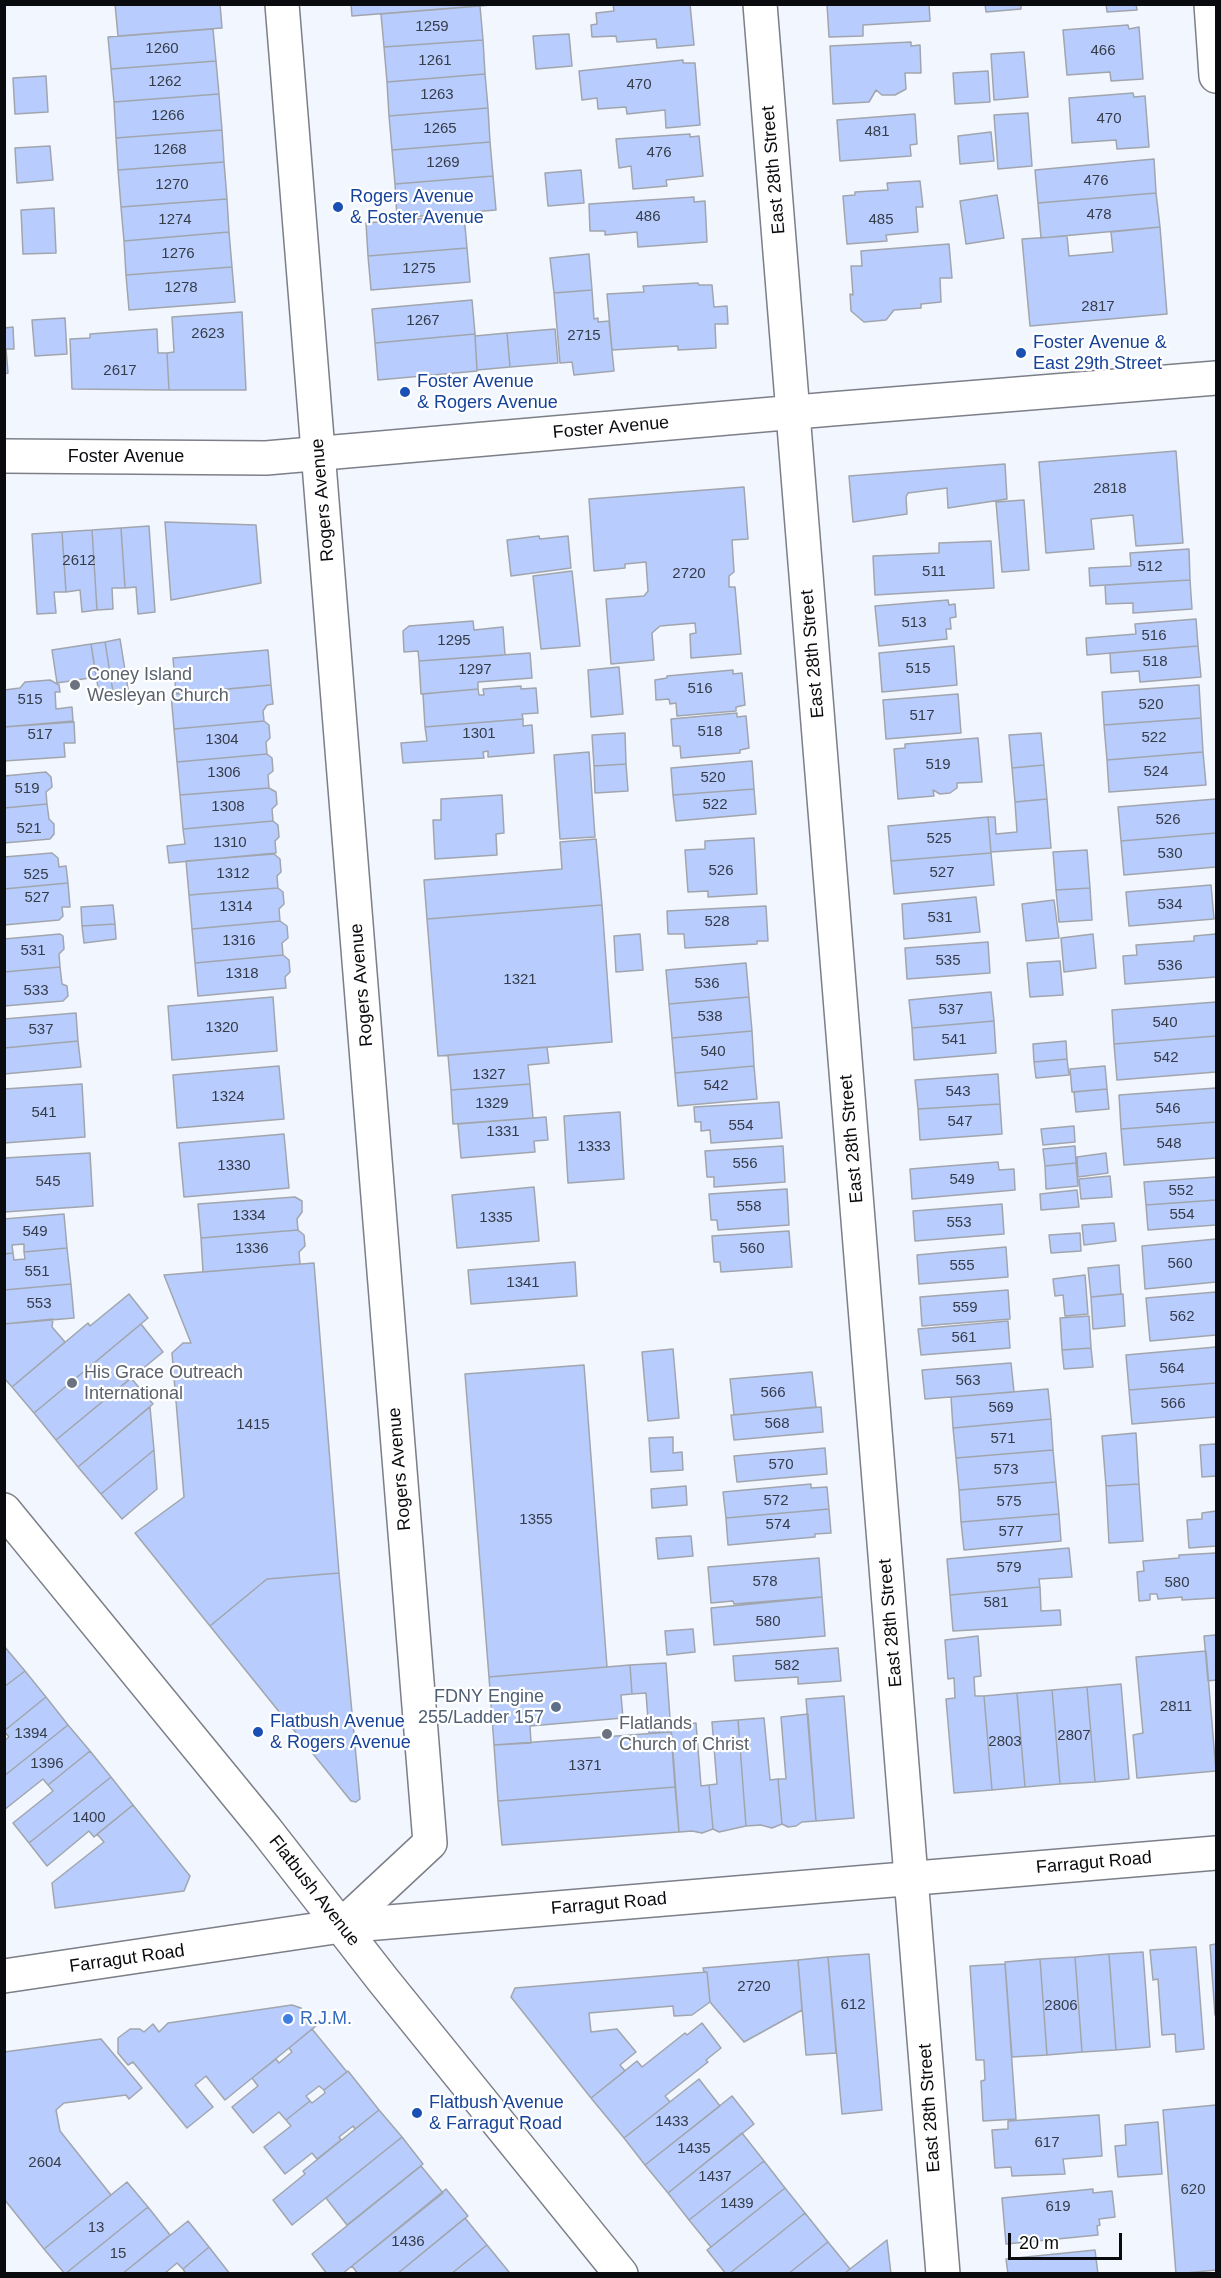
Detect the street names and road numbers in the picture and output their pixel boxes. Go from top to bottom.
street label: East 28th Street [758,105,790,235]
street label: Foster Avenue [552,412,670,444]
street label: Rogers Avenue [307,437,339,563]
street label: Foster Avenue [68,446,184,468]
street label: East 28th Street [797,589,829,719]
street label: Rogers Avenue [346,922,378,1048]
street label: East 28th Street [836,1074,868,1204]
street label: Rogers Avenue [384,1406,416,1532]
street label: East 28th Street [875,1558,907,1688]
street label: Flatbush Avenue [264,1831,364,1951]
street label: Farragut Road [1035,1847,1153,1879]
street label: Farragut Road [550,1888,668,1920]
street label: Farragut Road [68,1940,186,1978]
street label: East 28th Street [915,2043,945,2173]

